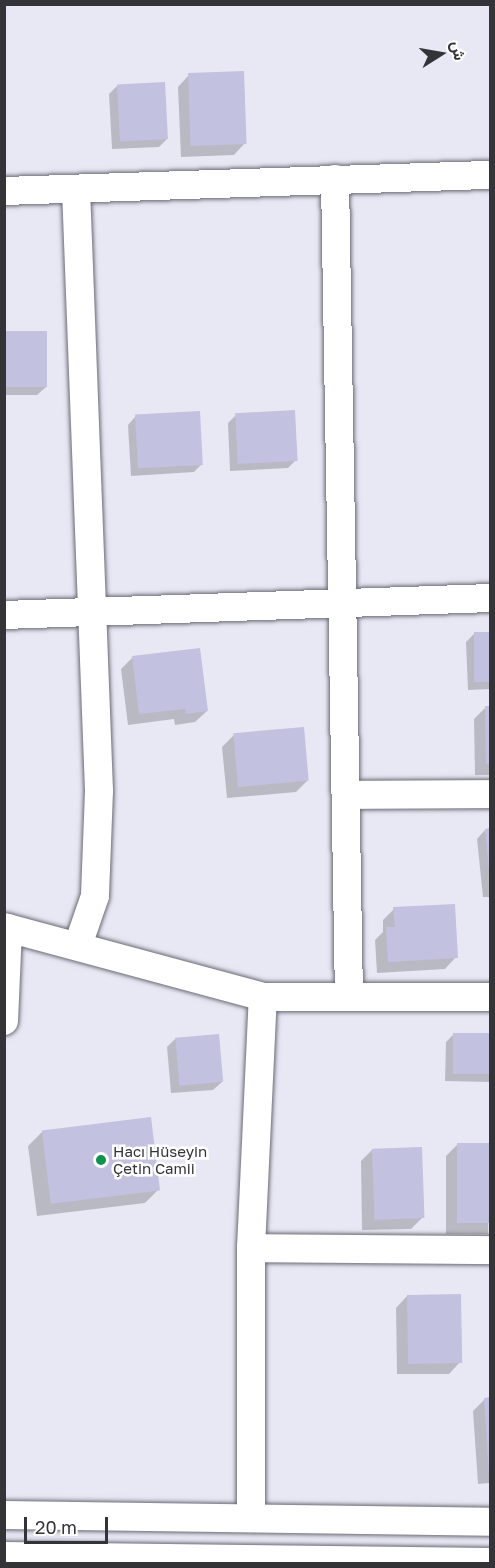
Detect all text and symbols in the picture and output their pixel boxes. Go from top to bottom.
north arrow [411,24,471,84]
text: ش [447,39,470,62]
place label: Hacı Hüseyin Çetin Camii [113,1142,207,1177]
marker: Hacı Hüseyin Çetin Camii [94,1153,108,1167]
scale bar [27,1505,111,1543]
text: 20 m [35,1516,77,1538]

